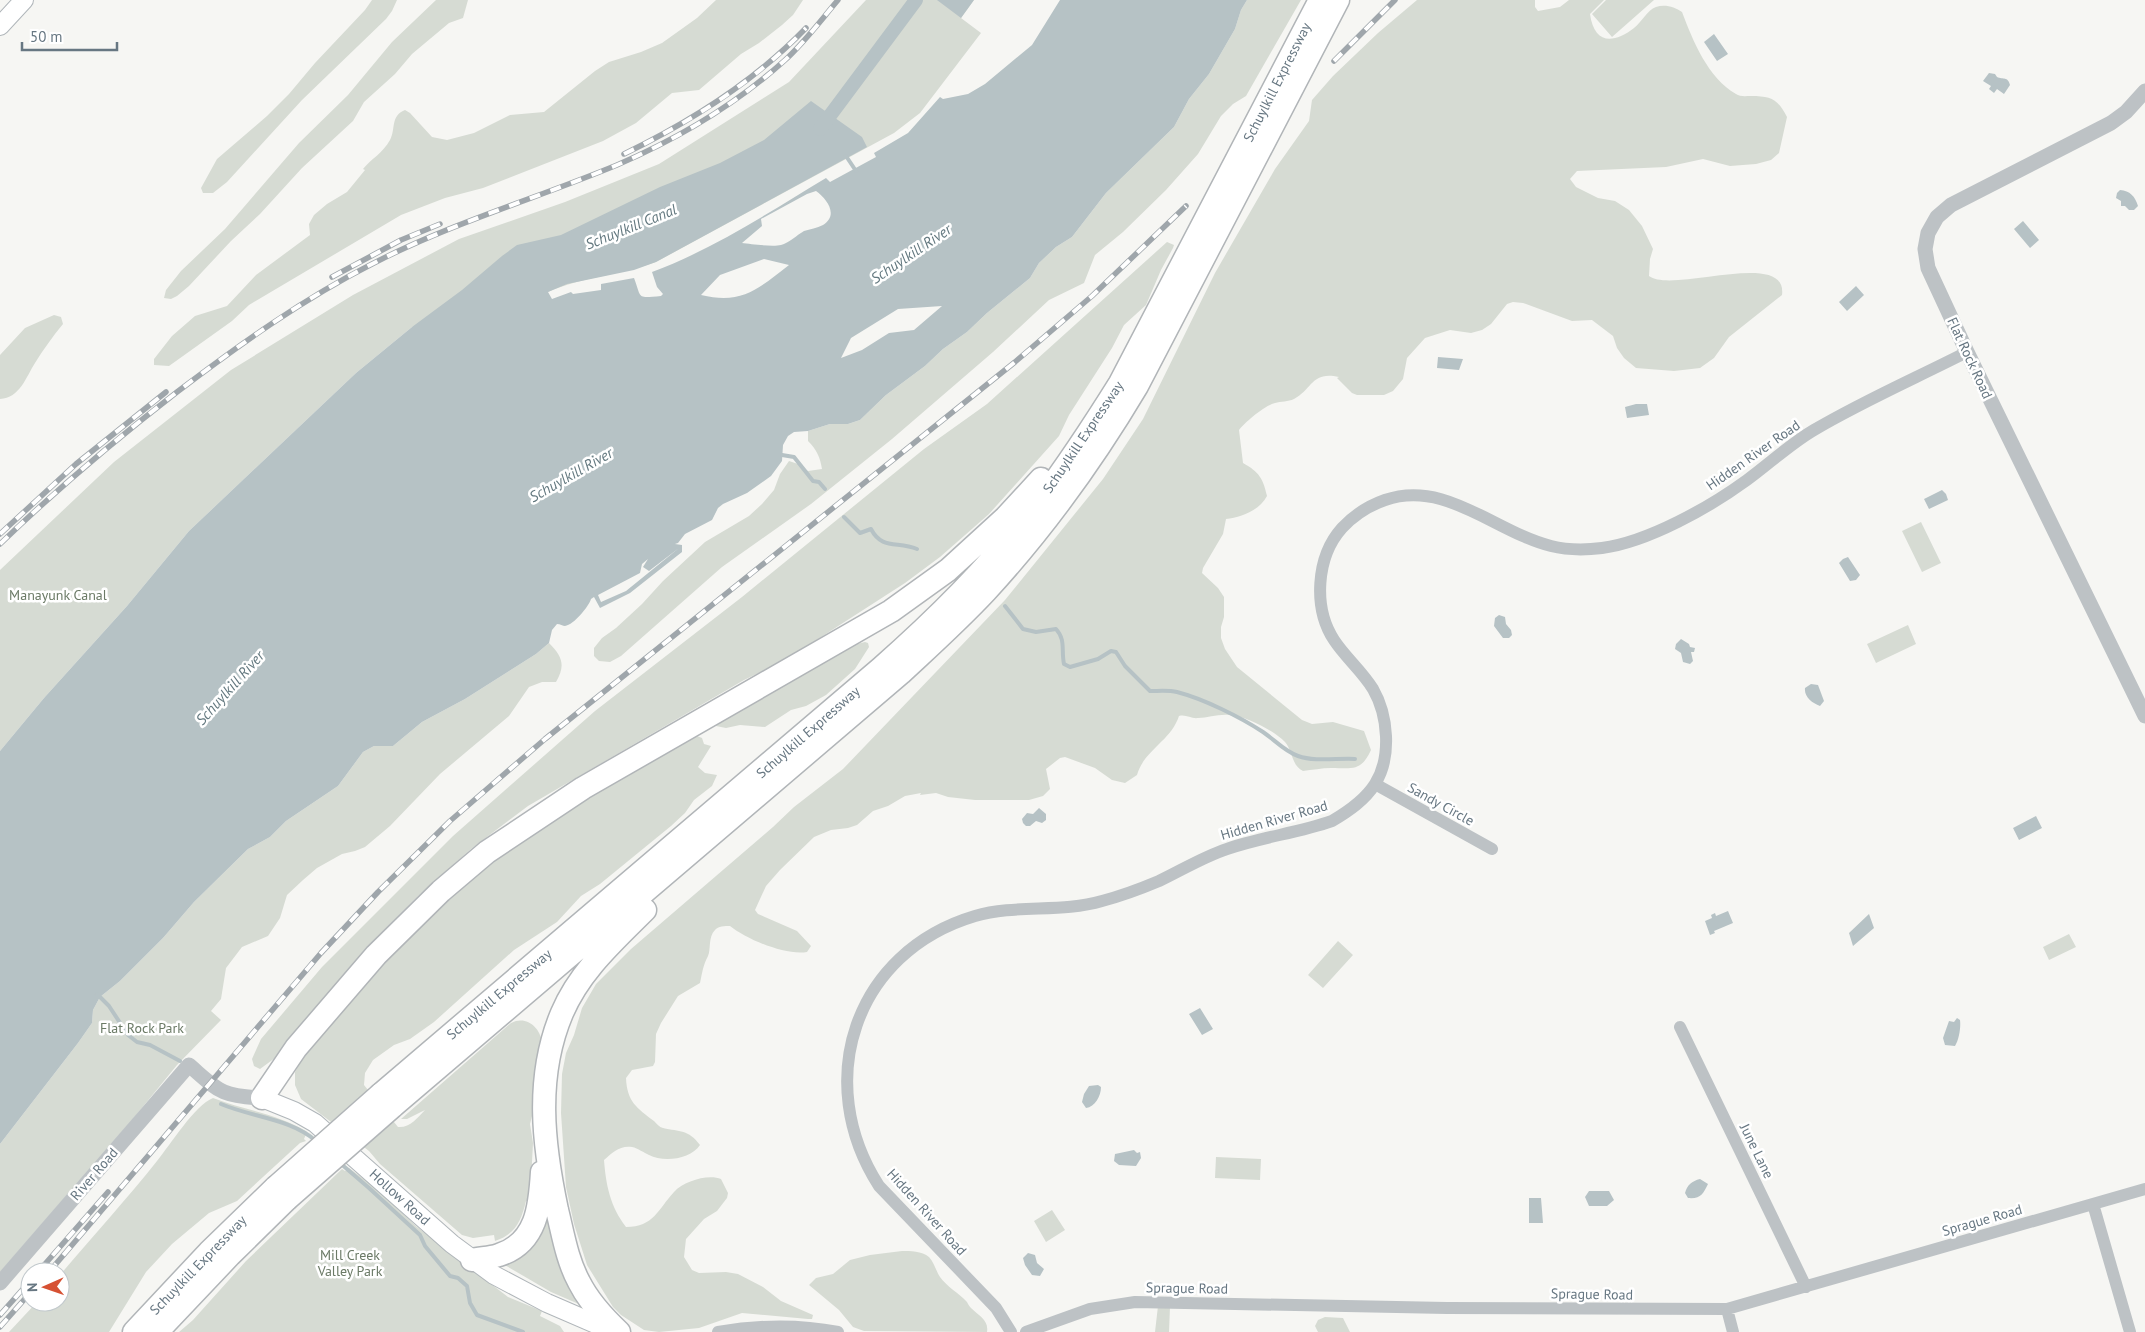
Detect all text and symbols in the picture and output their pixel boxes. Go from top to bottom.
street label: Schuylkill Expressway [1239,19,1315,145]
scale bar [22,20,118,52]
text: 50 m [30,27,63,46]
water label: Schuylkill Canal [582,200,679,253]
water label: Schuylkill River [867,219,956,288]
street label: Flat Rock Road [1943,314,1997,402]
street label: Schuylkill Expressway [1039,377,1128,497]
street label: Hidden River Road [1703,416,1803,494]
water label: Schuylkill River [526,442,617,506]
park label: Manayunk Canal [9,586,107,604]
water label: Schuylkill River [191,646,269,729]
street label: Schuylkill Expressway [752,682,864,782]
street label: Sandy Circle [1405,778,1477,830]
street label: Hidden River Road [1218,796,1330,844]
street label: Schuylkill Expressway [443,944,556,1043]
park label: Flat Rock Park [100,1019,184,1037]
street label: June Lane [1736,1120,1778,1181]
street label: River Road [66,1144,122,1204]
street label: Hollow Road [366,1165,434,1229]
street label: Hidden River Road [883,1165,971,1259]
street label: Sprague Road [1940,1200,2024,1240]
street label: Schuylkill Expressway [146,1211,251,1319]
park label: Mill Creek Valley Park [317,1246,383,1280]
north arrow [20,1262,70,1312]
street label: Sprague Road [1146,1278,1228,1298]
text: N [23,1283,41,1292]
street label: Sprague Road [1551,1284,1633,1304]

